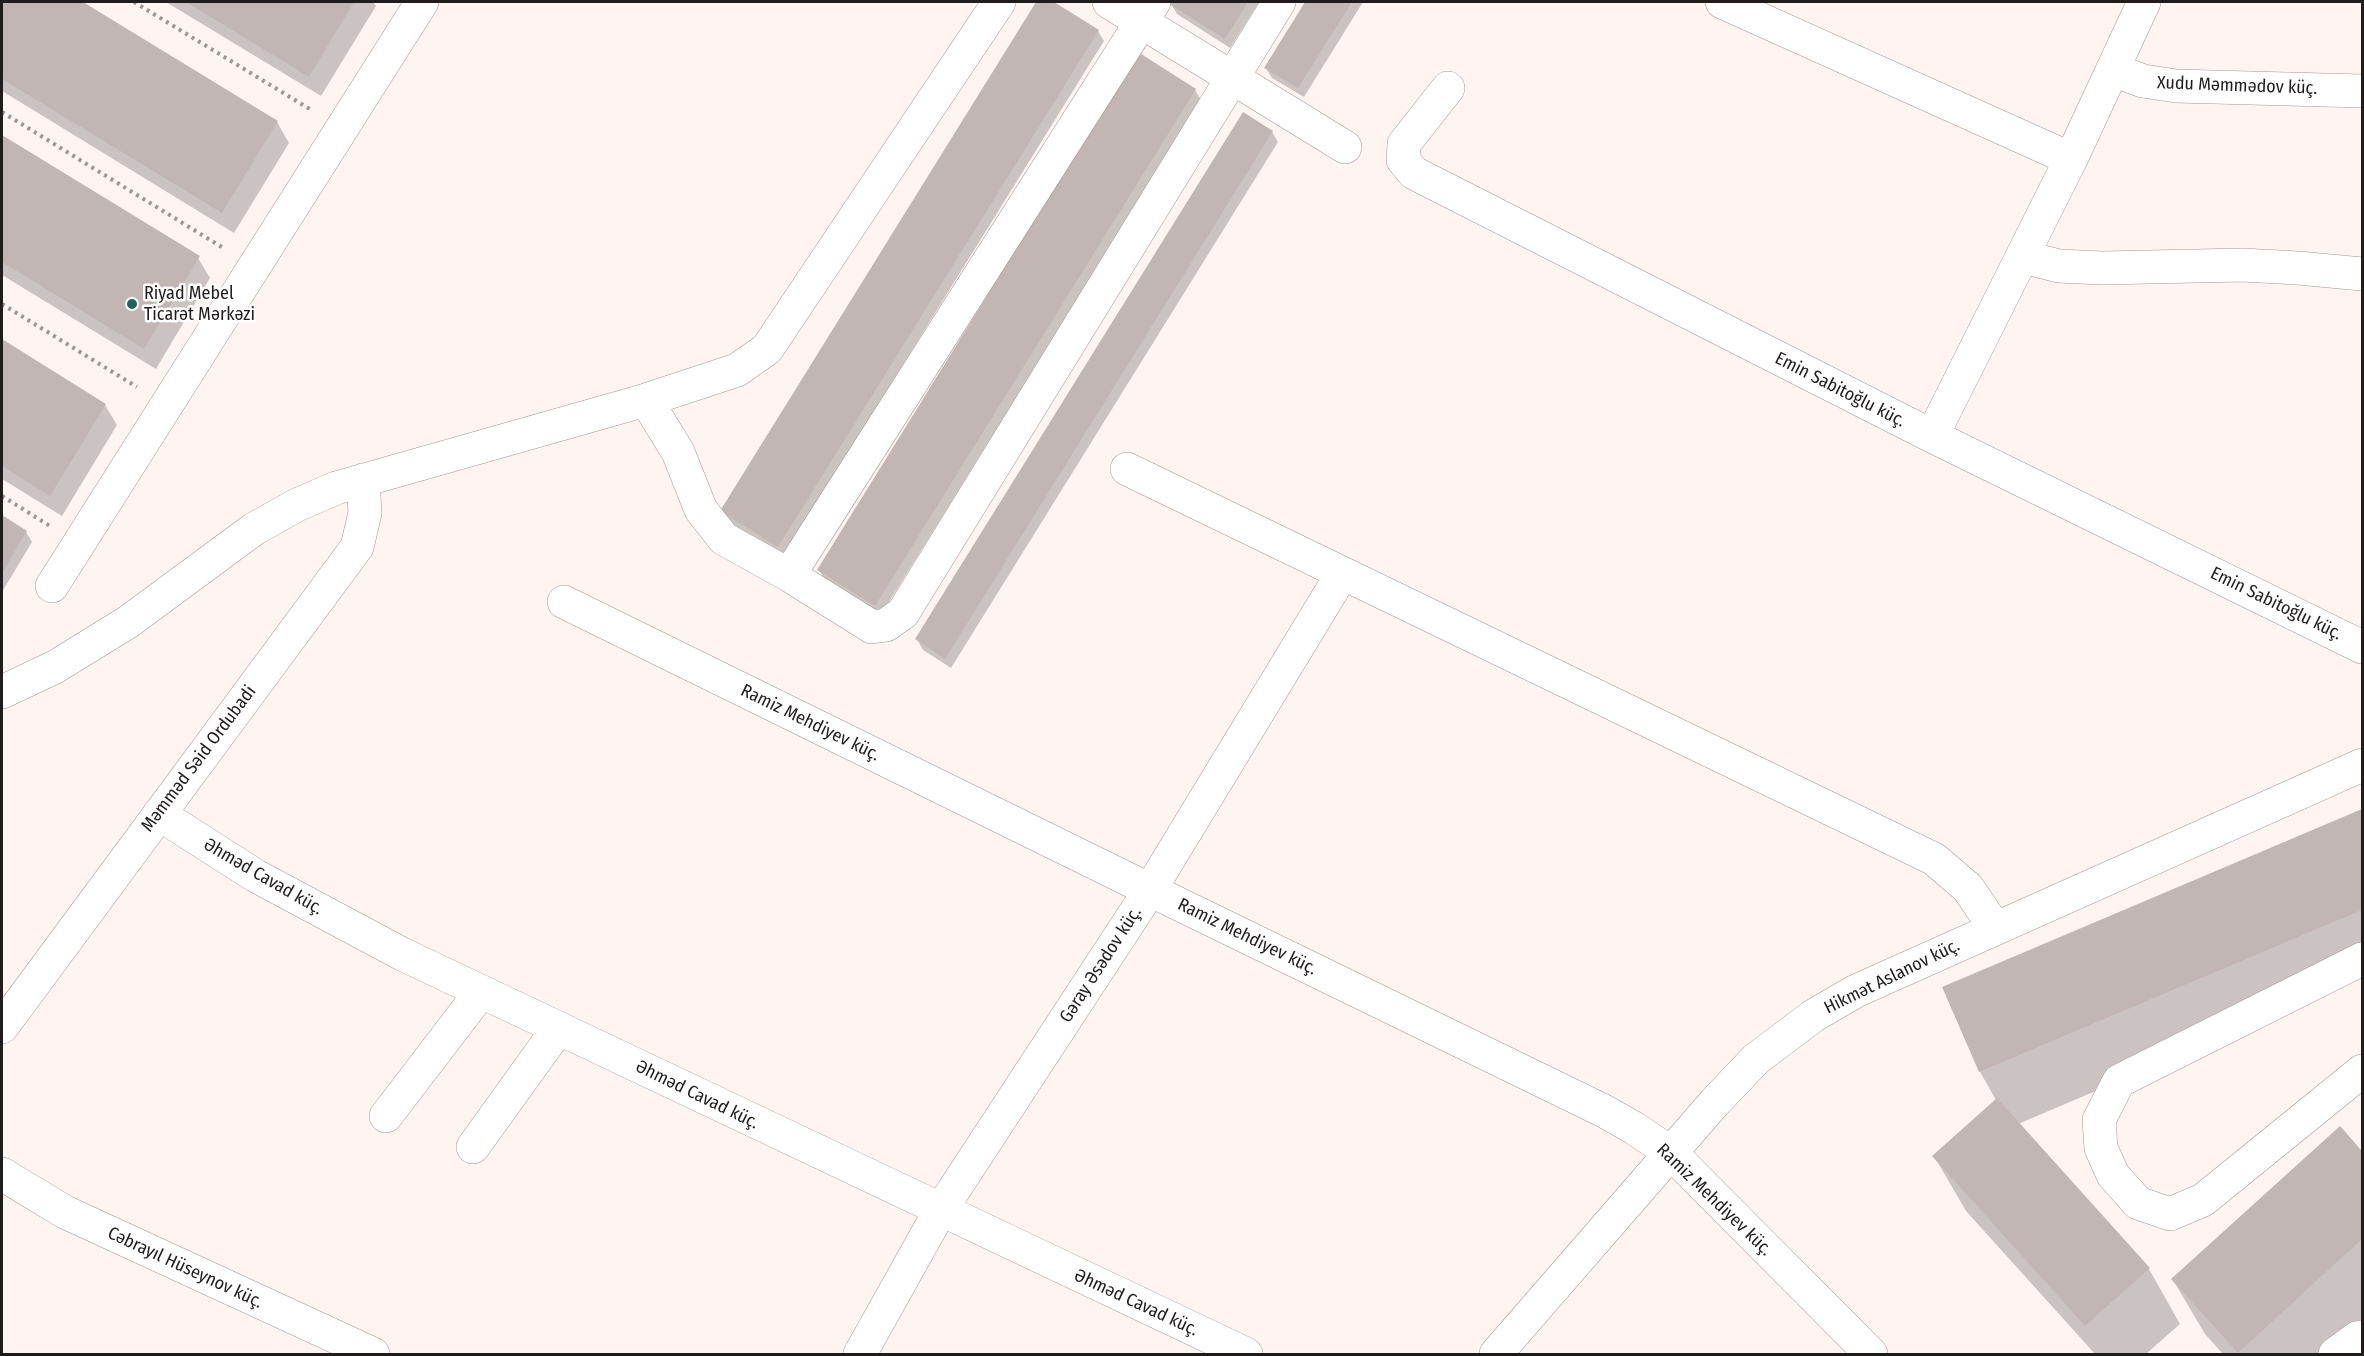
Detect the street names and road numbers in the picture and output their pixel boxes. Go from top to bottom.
street label: Xudu Məmmədov küç. [2156,72,2318,100]
street label: Emin Sabitoğlu küç. [1771,348,1909,432]
street label: Emin Sabitoğlu küç. [2207,563,2345,645]
street label: Ramiz Mehdiyev küç. [737,680,883,766]
street label: Məmməd Səid Ordubadi [137,682,261,836]
street label: Əhməd Cavad küç. [200,834,326,920]
street label: Ramiz Mehdiyev küç. [1174,894,1320,980]
street label: Gəray Əsədov küç. [1056,903,1146,1027]
street label: Hikmət Aslanov küç. [1821,935,1963,1019]
street label: Əhməd Cavad küç. [632,1056,762,1134]
street label: Ramiz Mehdiyev küç. [1652,1139,1776,1261]
street label: Cəbrayıl Hüseynov küç. [104,1223,266,1313]
street label: Əhməd Cavad küç. [1071,1265,1201,1341]

